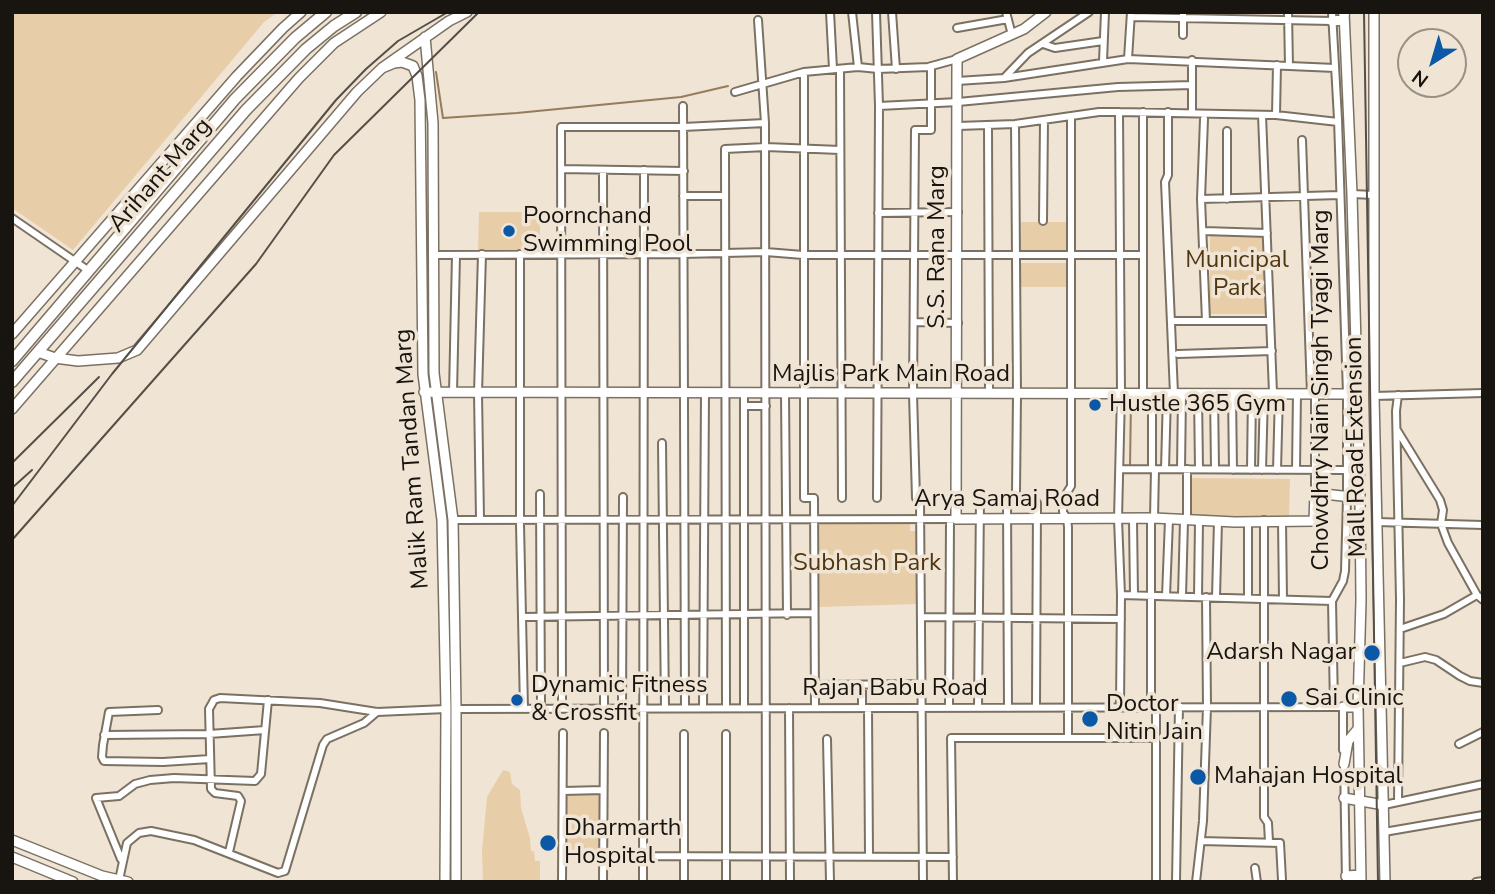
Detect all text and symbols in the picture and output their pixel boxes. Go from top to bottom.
north arrow [1397,28,1467,98]
text: N [1407,64,1434,93]
street label: Arihant Marg [104,113,218,239]
street label: S.S. Rana Marg [924,165,952,329]
place label: Poornchand Swimming Pool [523,203,692,259]
street label: Chowdhry Nain Singh Tyagi Marg [1308,209,1336,571]
marker: Poornchand Swimming Pool [501,223,517,239]
park label: Municipal Park [1185,247,1289,303]
street label: Malik Ram Tandan Marg [390,328,436,590]
street label: Mall Road Extension [1341,336,1373,558]
street label: Majlis Park Main Road [772,361,1010,389]
place label: Hustle 365 Gym [1109,391,1286,419]
marker: Hustle 365 Gym [1087,397,1103,413]
street label: Arya Samaj Road [914,486,1100,514]
park label: Subhash Park [793,550,941,578]
place label: Adarsh Nagar [1206,639,1356,667]
marker: Adarsh Nagar [1362,643,1382,663]
place label: Dynamic Fitness & Crossfit [531,672,707,728]
street label: Rajan Babu Road [802,675,988,703]
place label: Sai Clinic [1305,685,1403,713]
marker: Sai Clinic [1279,689,1299,709]
place label: Doctor Nitin Jain [1106,691,1203,747]
marker: Dynamic Fitness & Crossfit [509,692,525,708]
marker: Doctor Nitin Jain [1080,709,1100,729]
place label: Mahajan Hospital [1214,763,1403,791]
marker: Mahajan Hospital [1188,767,1208,787]
place label: Dharmarth Hospital [564,815,681,871]
marker: Dharmarth Hospital [538,833,558,853]

